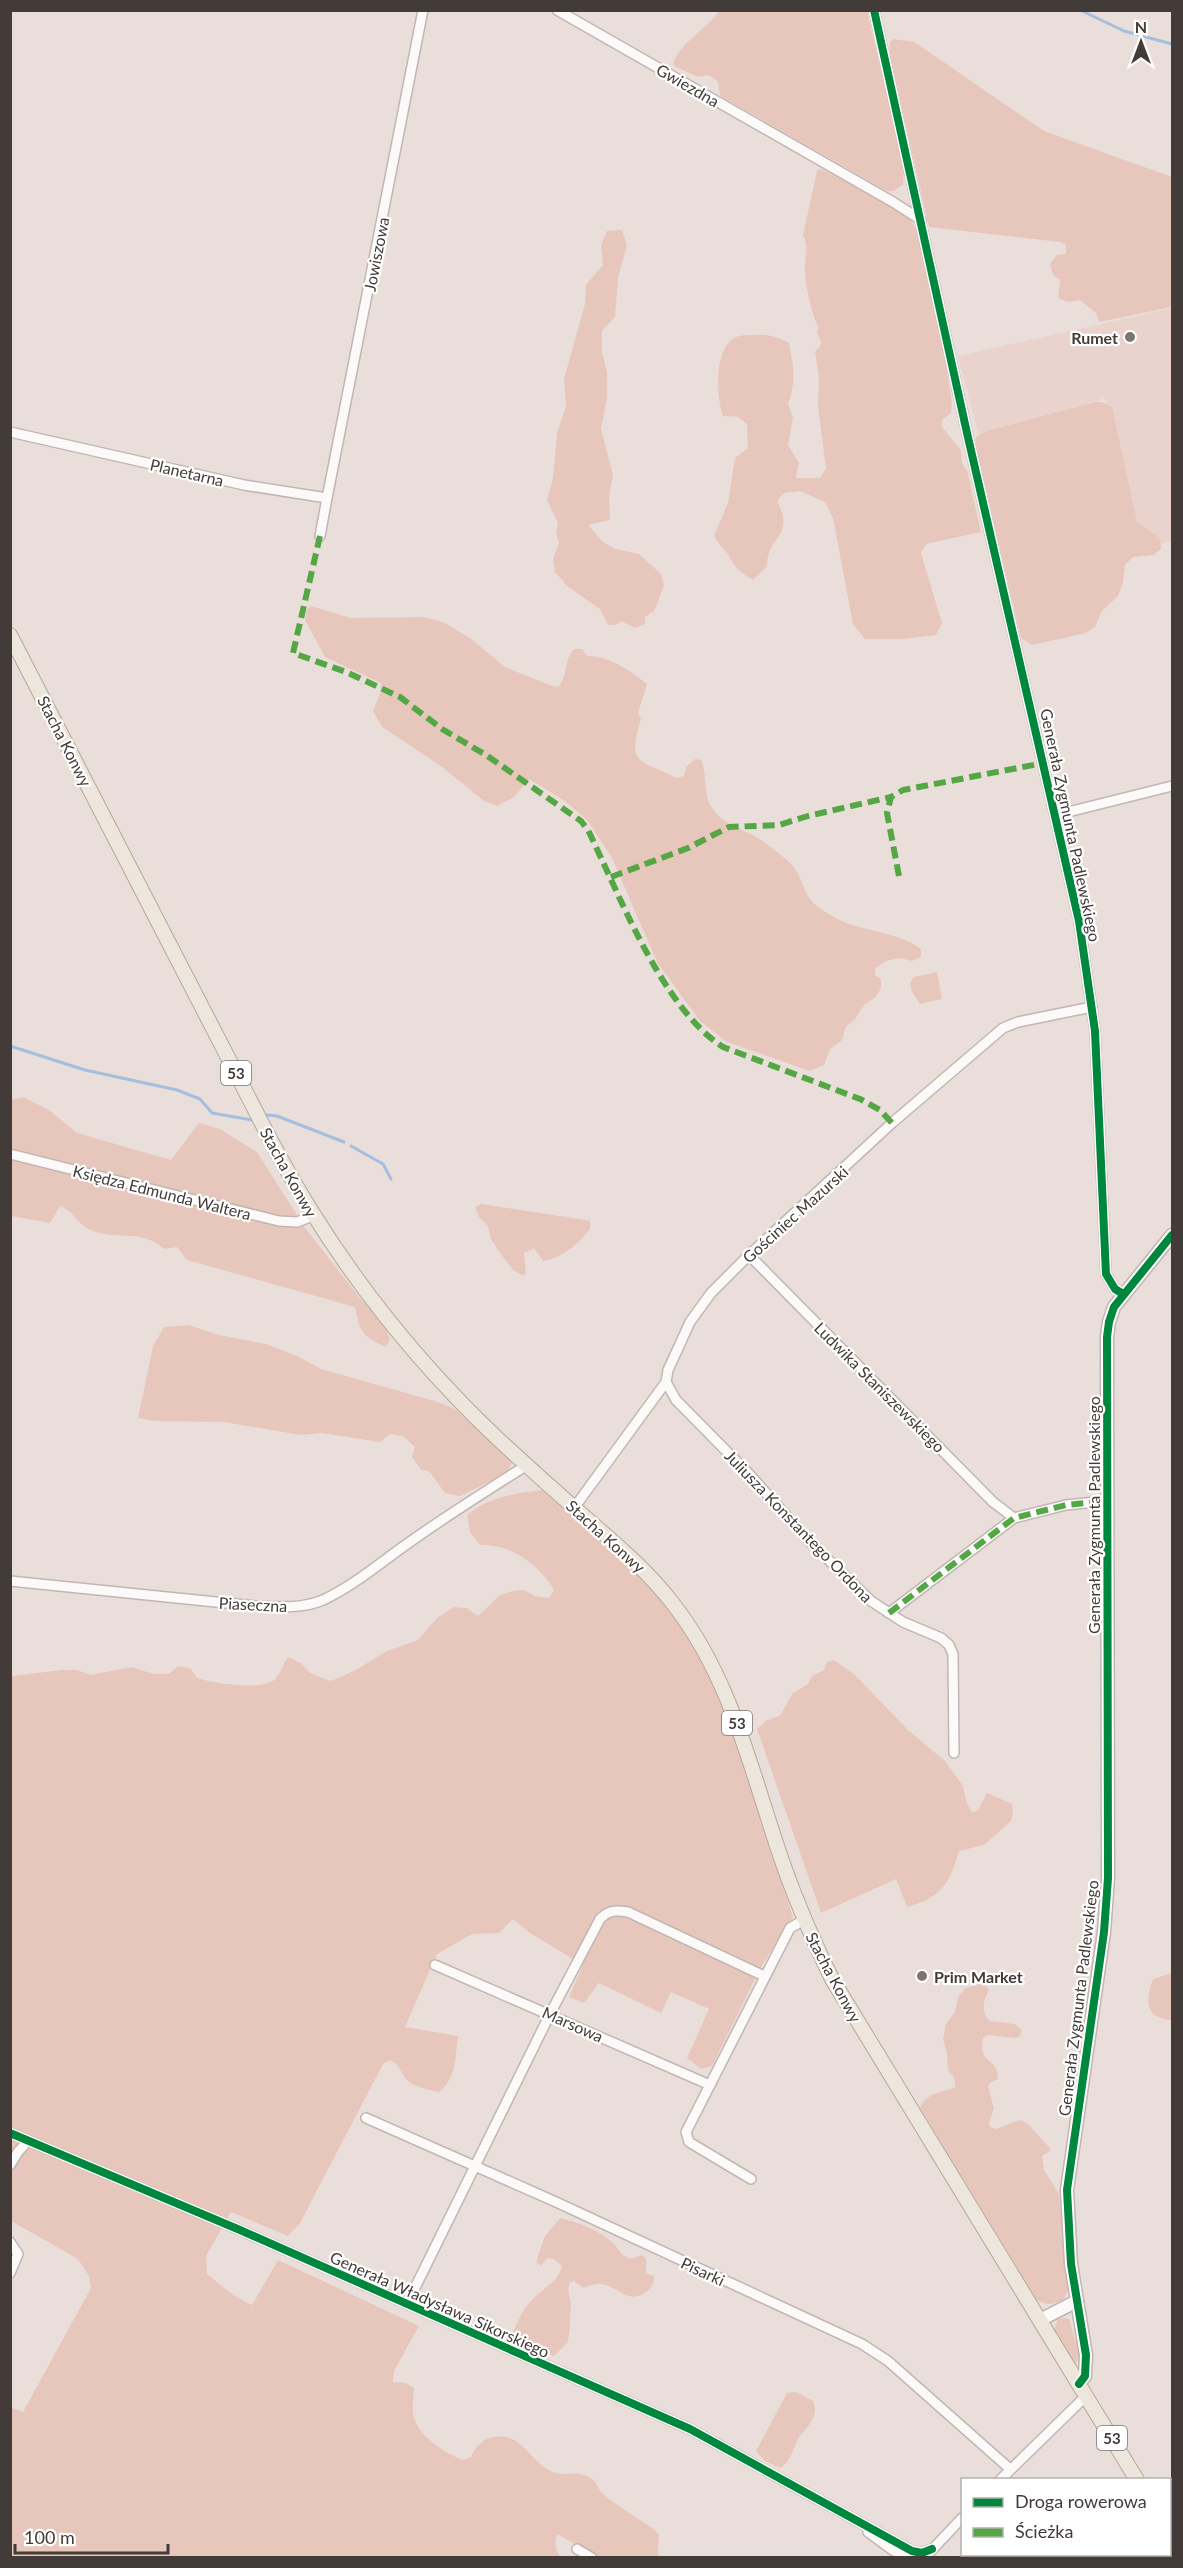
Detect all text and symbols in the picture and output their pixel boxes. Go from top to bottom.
north arrow [1111,12,1171,72]
text: N [1135,17,1147,36]
street label: Gwiezdna [653,59,723,111]
street label: Jowiszowa [359,215,393,293]
place label: Rumet [1071,328,1118,347]
marker: Rumet [1123,330,1137,344]
street label: Planetarna [148,454,226,490]
street label: Stacha Konwy [34,692,96,790]
street label: Generała Zygmunta Padlewskiego [1037,707,1105,943]
road number: 53 [221,1061,251,1085]
street label: Stacha Konwy [257,1124,322,1221]
street label: Księdza Edmunda Waltera [71,1161,253,1223]
street label: Gościniec Mazurski [738,1162,852,1266]
street label: Ludwika Staniszewskiego [811,1318,949,1456]
street label: Generała Zygmunta Padlewskiego [1084,1396,1103,1634]
street label: Juliusza Konstantego Ordona [721,1446,877,1606]
street label: Stacha Konwy [563,1496,650,1577]
street label: Piaseczna [218,1593,288,1615]
road number: 53 [722,1711,752,1735]
street label: Generała Zygmunta Padlewskiego [1054,1879,1102,2117]
street label: Stacha Konwy [802,1929,866,2026]
place label: Prim Market [934,1967,1023,1986]
marker: Prim Market [915,1969,929,1983]
street label: Marsowa [540,2002,606,2046]
street label: Generała Władysława Sikorskiego [327,2247,553,2361]
street label: Pisarki [678,2253,728,2289]
road number: 53 [1097,2426,1127,2450]
legend [961,2478,1171,2556]
text: Droga rowerowa [1015,2490,1147,2512]
scale bar [15,2517,168,2555]
text: Ścieżka [1015,2520,1073,2542]
text: 100 m [24,2526,75,2548]

